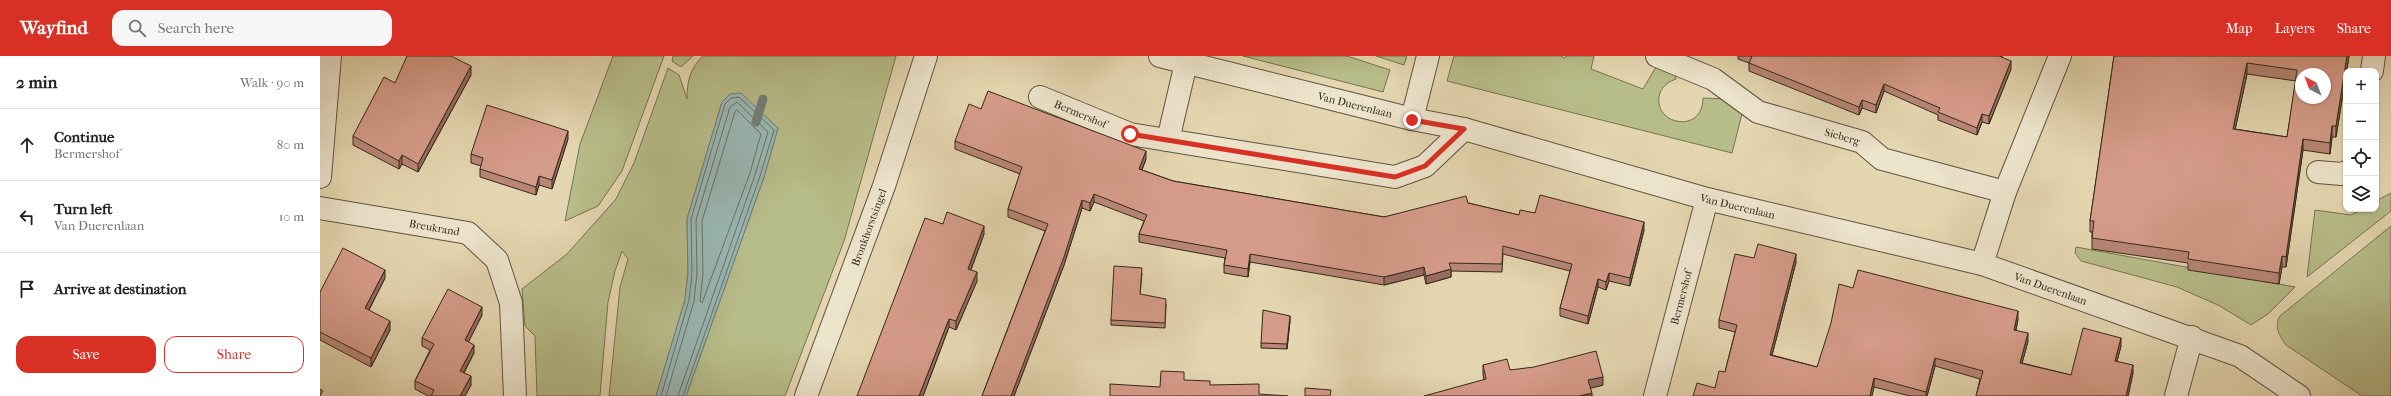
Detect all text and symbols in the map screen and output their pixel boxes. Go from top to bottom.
search box [112,10,392,46]
text: Wayfind [20,17,88,39]
icon: search [126,17,148,39]
text: Search here [158,19,234,37]
text: Map [2226,20,2253,37]
text: Layers [2275,20,2315,37]
text: Share [2337,20,2371,37]
north arrow [2295,68,2331,104]
map controls [2343,68,2379,212]
button: + [2343,68,2379,104]
text: 2 min [16,72,57,92]
text: Walk · 90 m [240,75,304,90]
street label: Van Duerenlaan [1315,89,1394,120]
street label: Bermershof [1052,97,1111,131]
button: − [2343,104,2379,140]
route end [1403,111,1421,129]
route start [1121,125,1139,143]
street label: Sieberg [1823,125,1861,148]
text: Continue [54,128,114,146]
icon: ahead [16,134,38,156]
text: 80 m [277,137,304,152]
button: locate [2343,140,2379,176]
text: Bermershof [54,146,120,161]
button: layers [2343,176,2379,212]
street label: Bronkhorstsingel [848,187,889,268]
street label: Van Duerenlaan [1698,191,1777,221]
text: Turn left [54,200,112,218]
icon: left [16,206,38,228]
text: 10 m [279,209,304,224]
street label: Breukrand [408,217,462,238]
text: Van Duerenlaan [54,218,144,233]
street label: Bermershof [1668,266,1695,326]
street label: Van Duerenlaan [2011,269,2089,308]
icon: arrive [16,278,38,300]
text: Arrive at destination [54,280,186,298]
button: Save [16,336,156,373]
button: Share [164,336,304,373]

